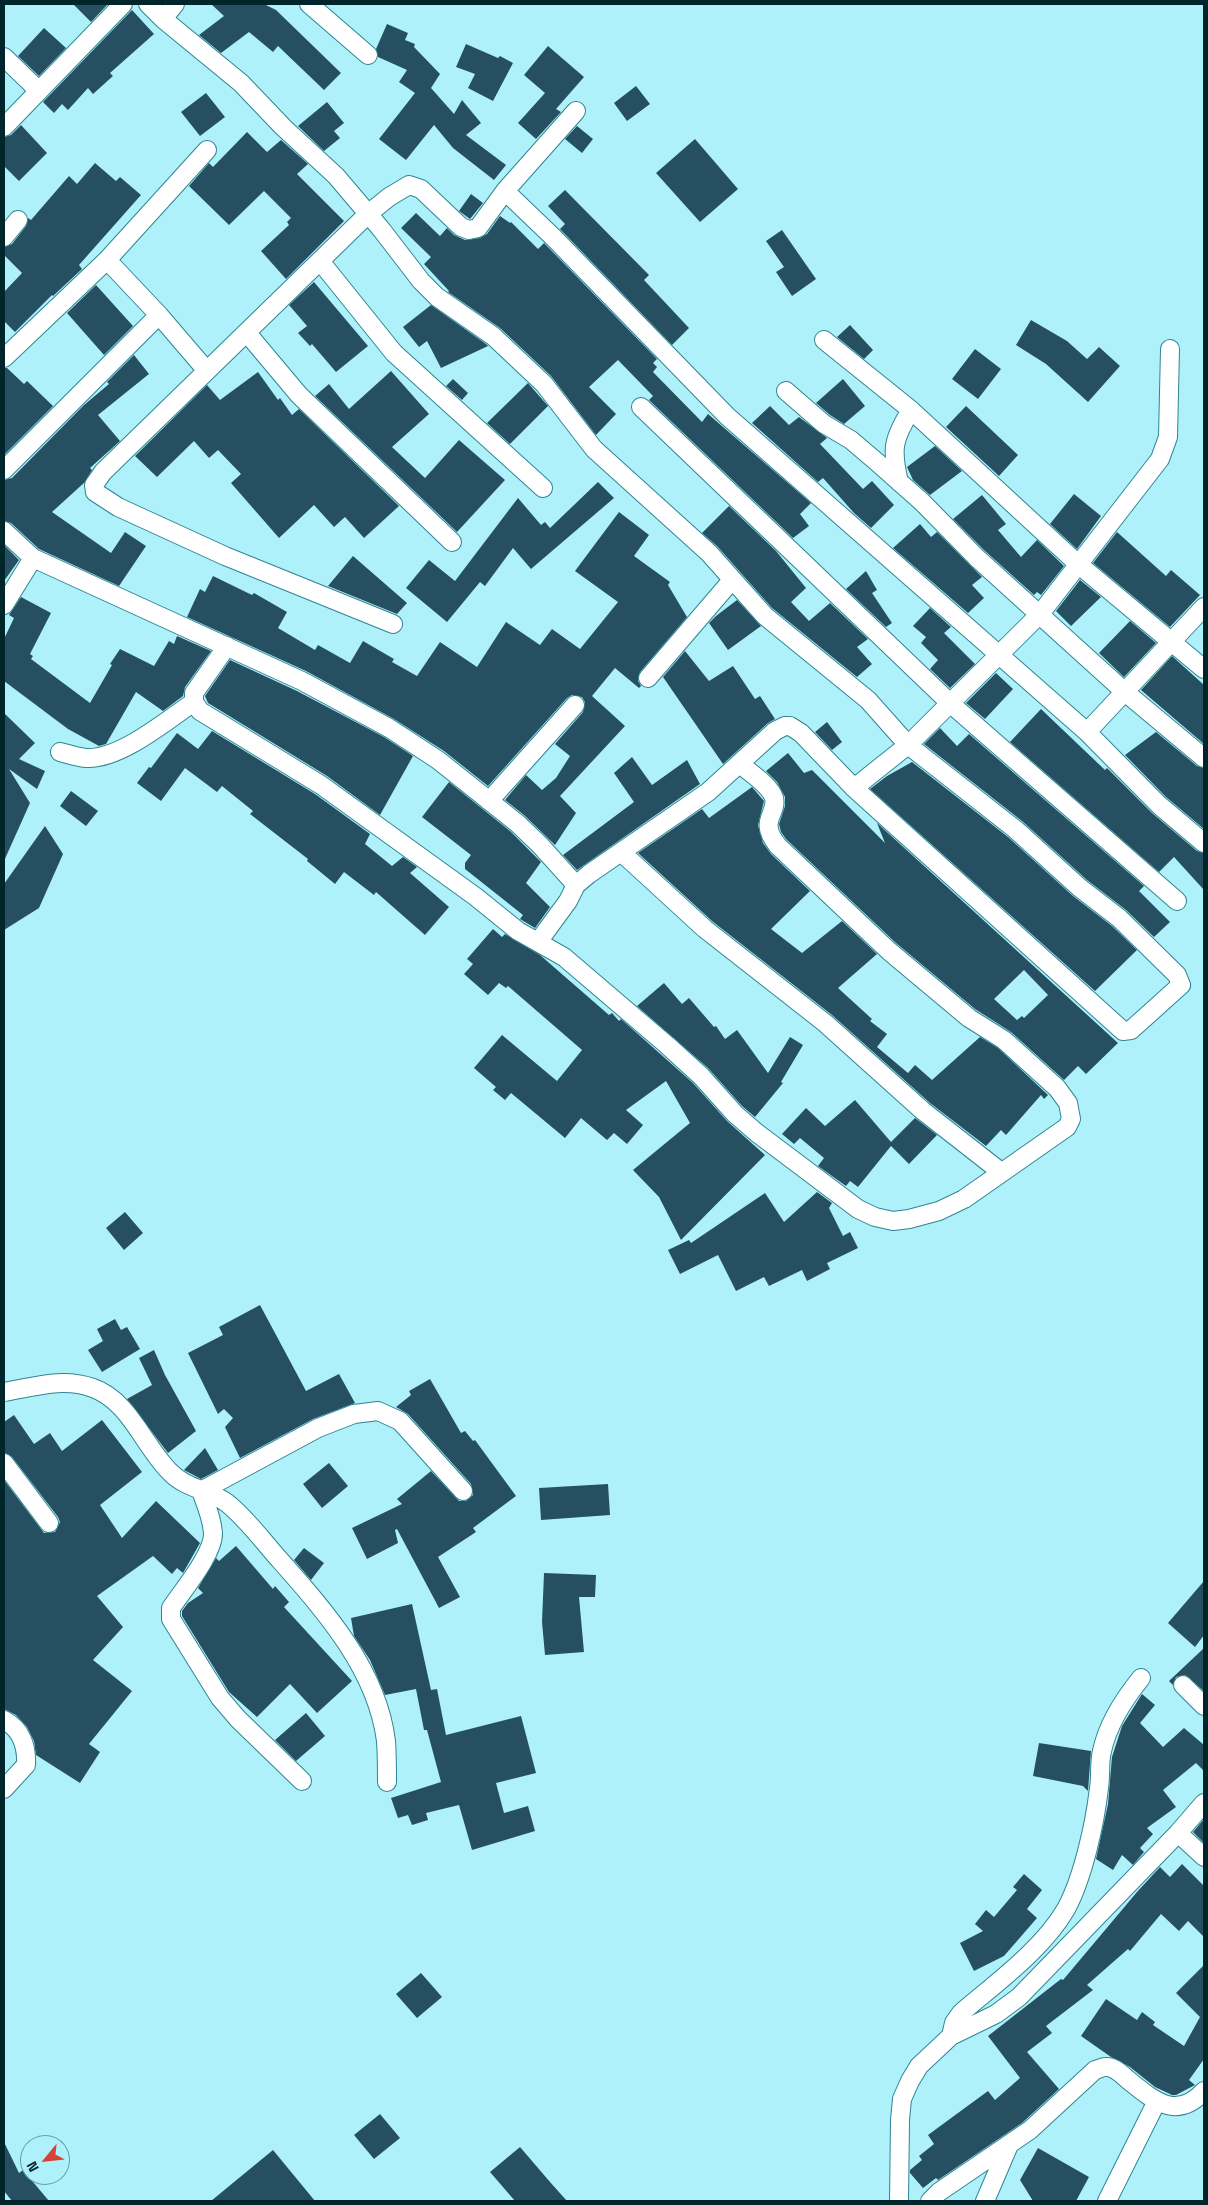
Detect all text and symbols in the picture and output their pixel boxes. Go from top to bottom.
north arrow [20,2135,70,2185]
text: N [22,2158,43,2175]

